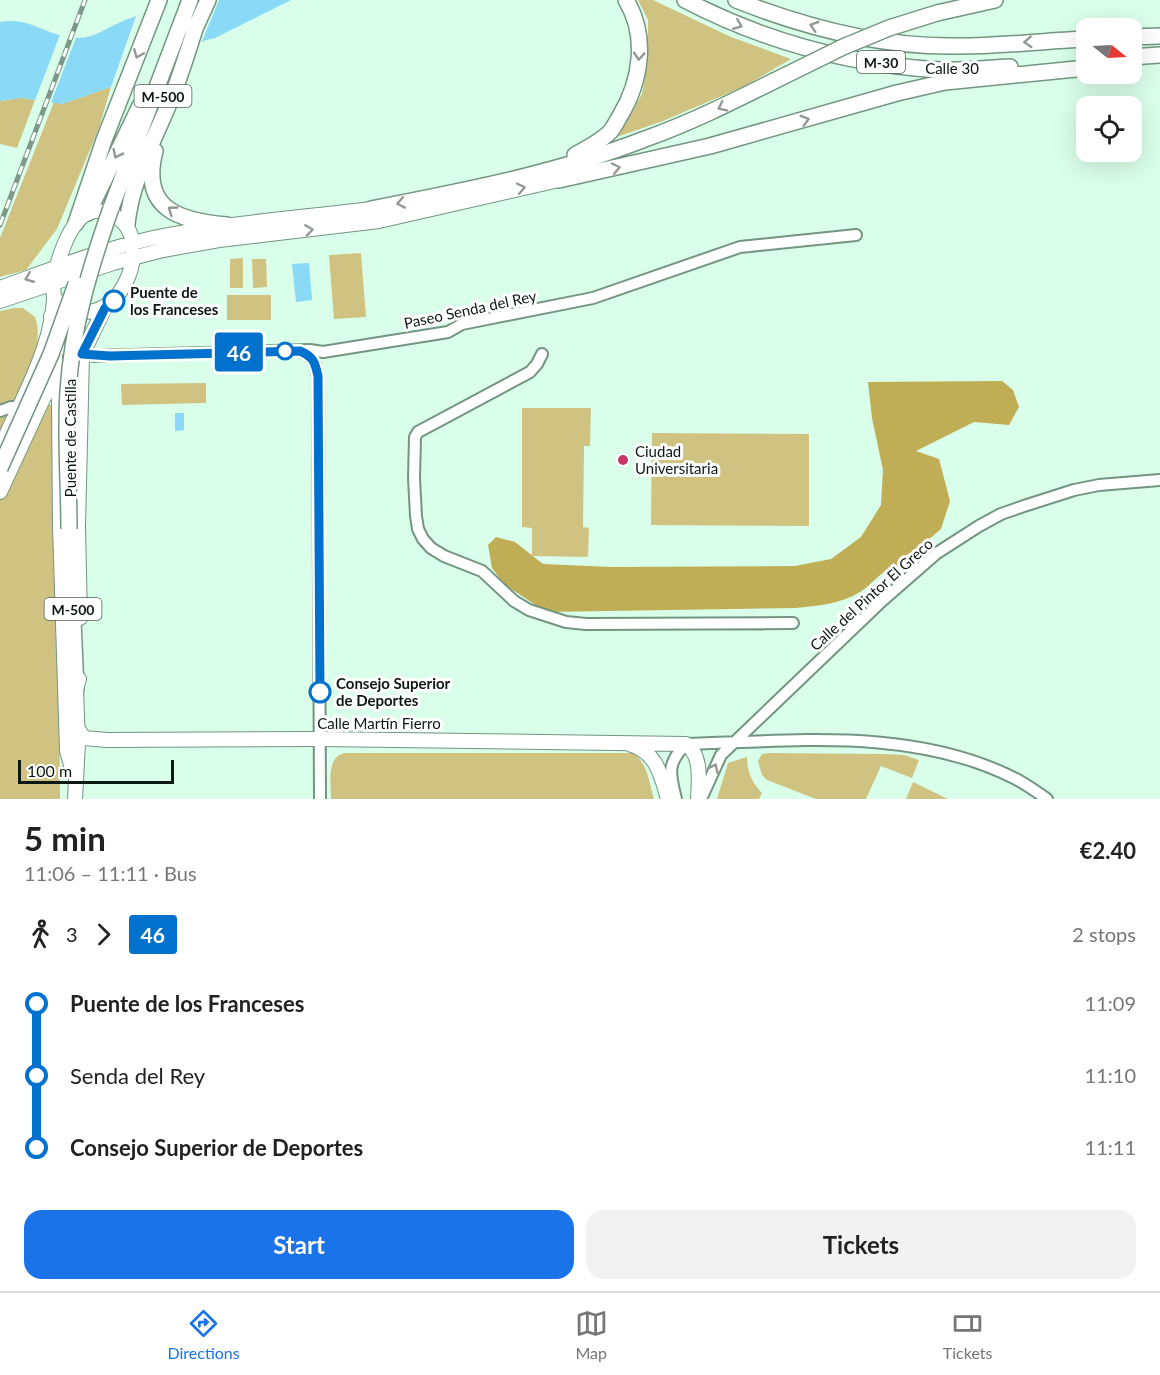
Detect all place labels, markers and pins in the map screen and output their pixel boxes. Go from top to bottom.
place label: Puente de los Franceses [130,283,219,318]
marker: Puente de los Franceses [103,290,125,312]
unlabelled marker [276,342,294,360]
place label: Ciudad Universitaria [635,442,718,477]
marker: Ciudad Universitaria [616,453,630,467]
place label: Consejo Superior de Deportes [336,674,451,709]
marker: Consejo Superior de Deportes [309,681,331,703]

